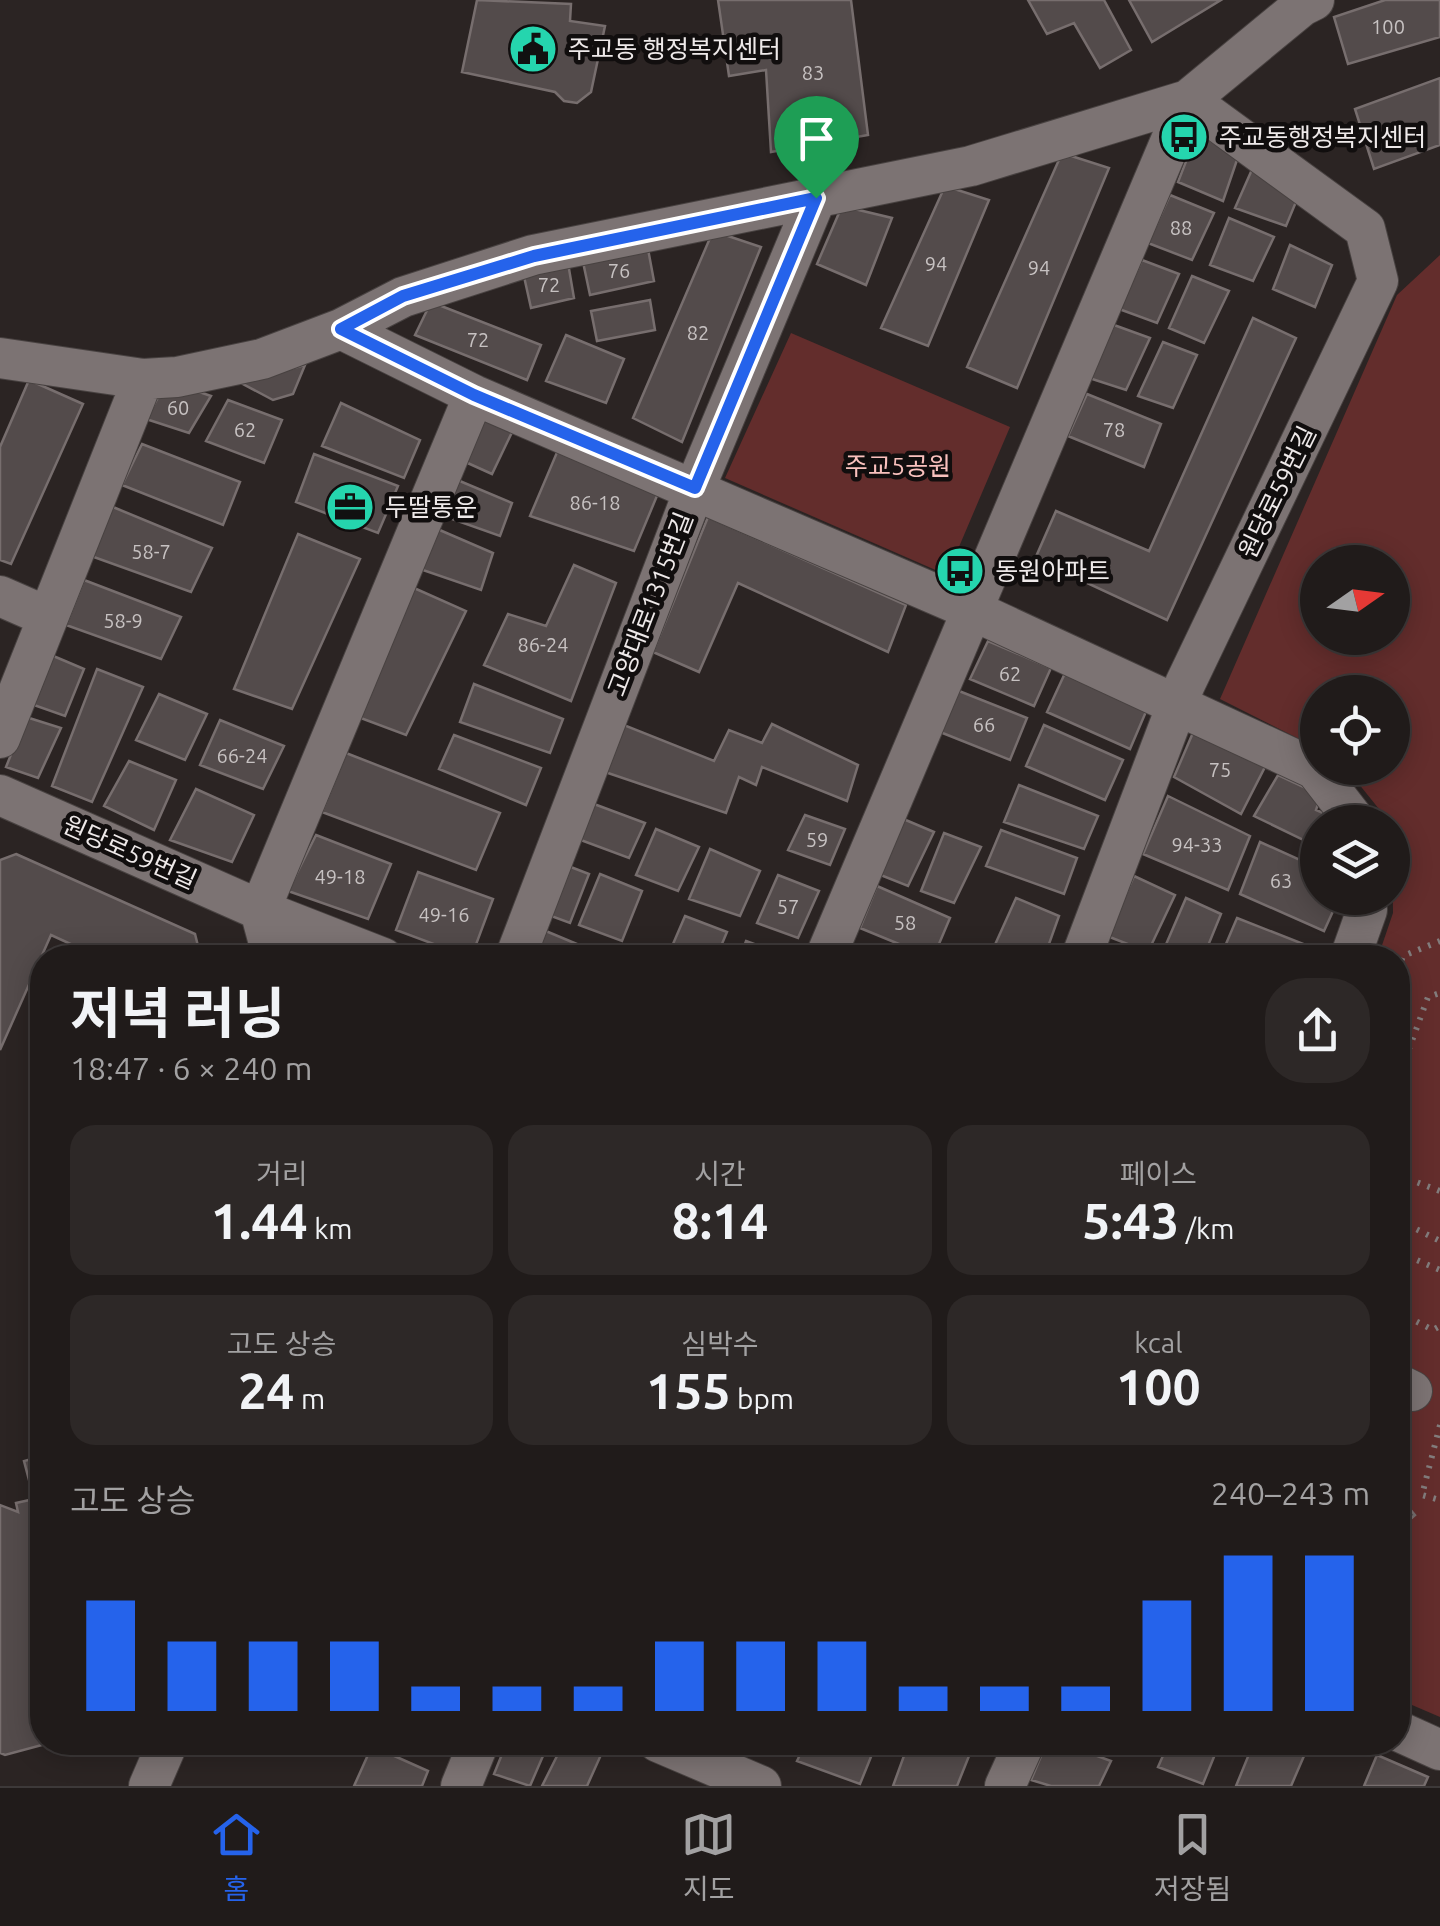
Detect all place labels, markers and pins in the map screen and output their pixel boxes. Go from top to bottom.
public building icon: 주교동 행정복지센터 [507,23,559,75]
place label: 주교동 행정복지센터 [568,35,781,63]
pin [774,96,859,199]
bus stop icon: 주교동행정복지센터 [1158,111,1210,163]
place label: 주교동행정복지센터 [1219,123,1426,151]
office icon: 두딸통운 [324,481,376,533]
place label: 두딸통운 [385,493,477,521]
bus stop icon: 동원아파트 [934,545,986,597]
place label: 동원아파트 [995,557,1110,585]

